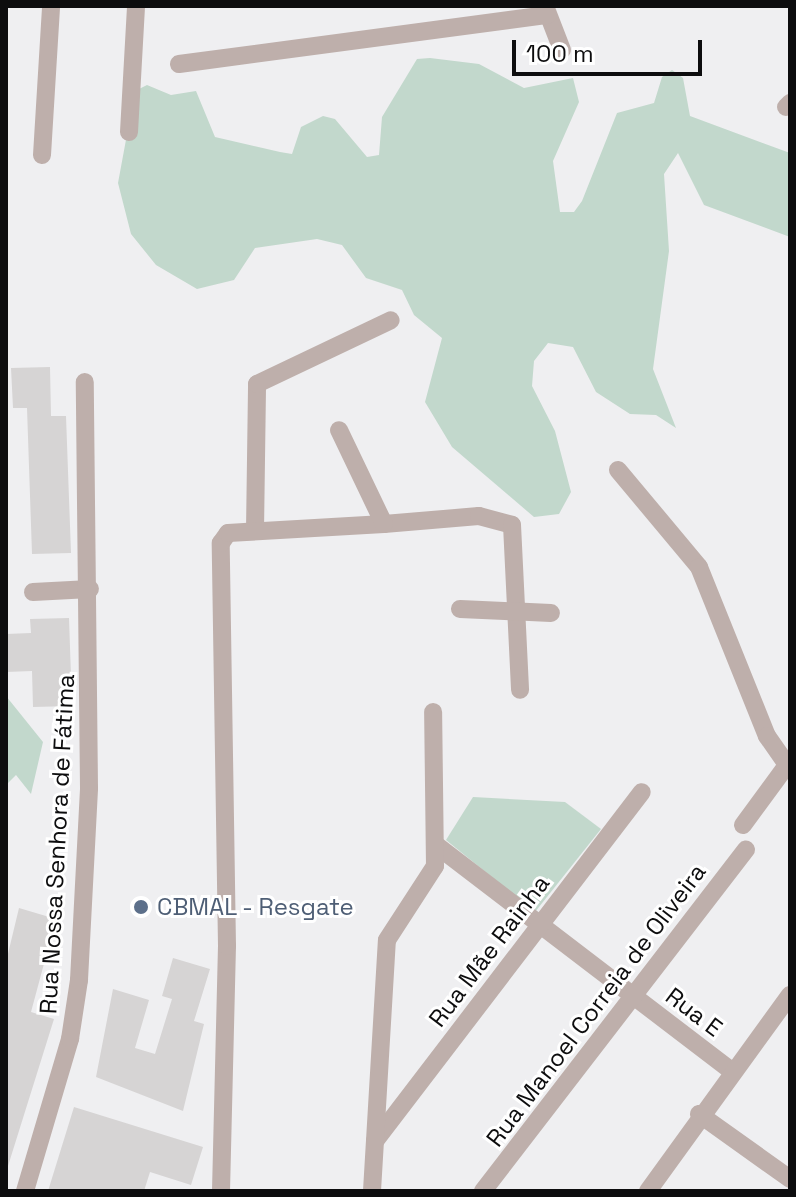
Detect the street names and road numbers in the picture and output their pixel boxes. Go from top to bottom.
street label: Rua Nossa Senhora de Fátima [34,673,80,1015]
street label: Rua Manoel Correia de Oliveira [480,858,712,1152]
street label: Rua Mãe Rainha [423,869,555,1033]
street label: Rua E [660,981,728,1043]

